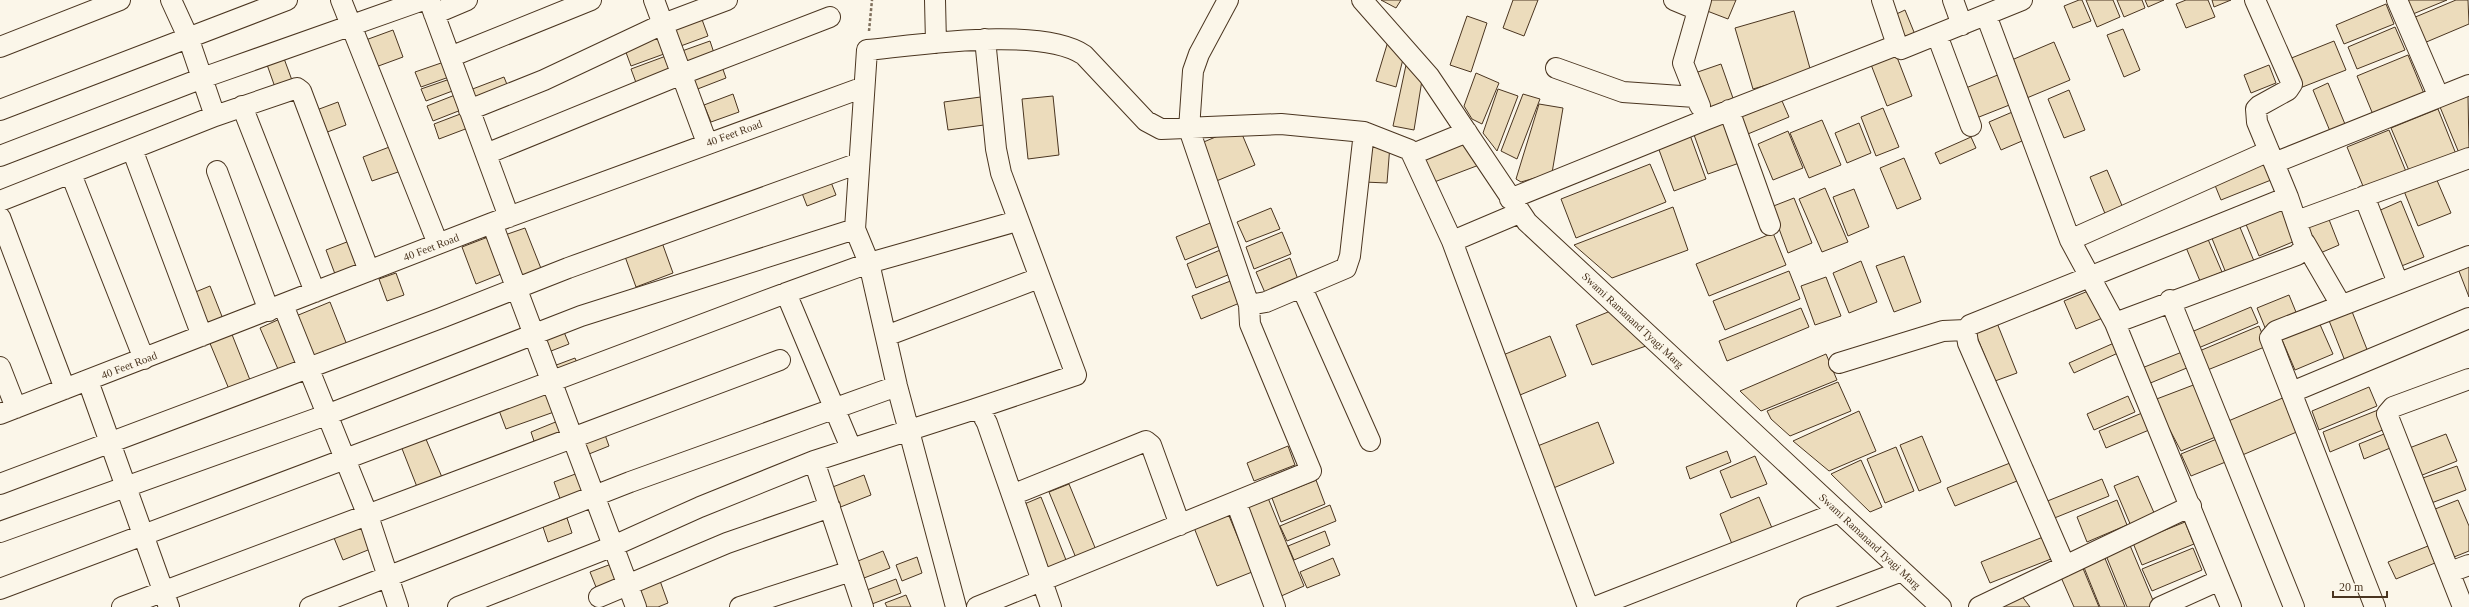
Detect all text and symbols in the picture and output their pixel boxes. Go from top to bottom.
street label: 40 Feet Road [704,117,764,149]
street label: 40 Feet Road [401,231,461,263]
street label: Swami Ramanand Tyagi Marg [1580,270,1687,370]
street label: 40 Feet Road [99,349,159,381]
street label: Swami Ramanand Tyagi Marg [1817,491,1924,591]
scale bar [2333,573,2387,599]
text: 20 m [2339,580,2364,594]

